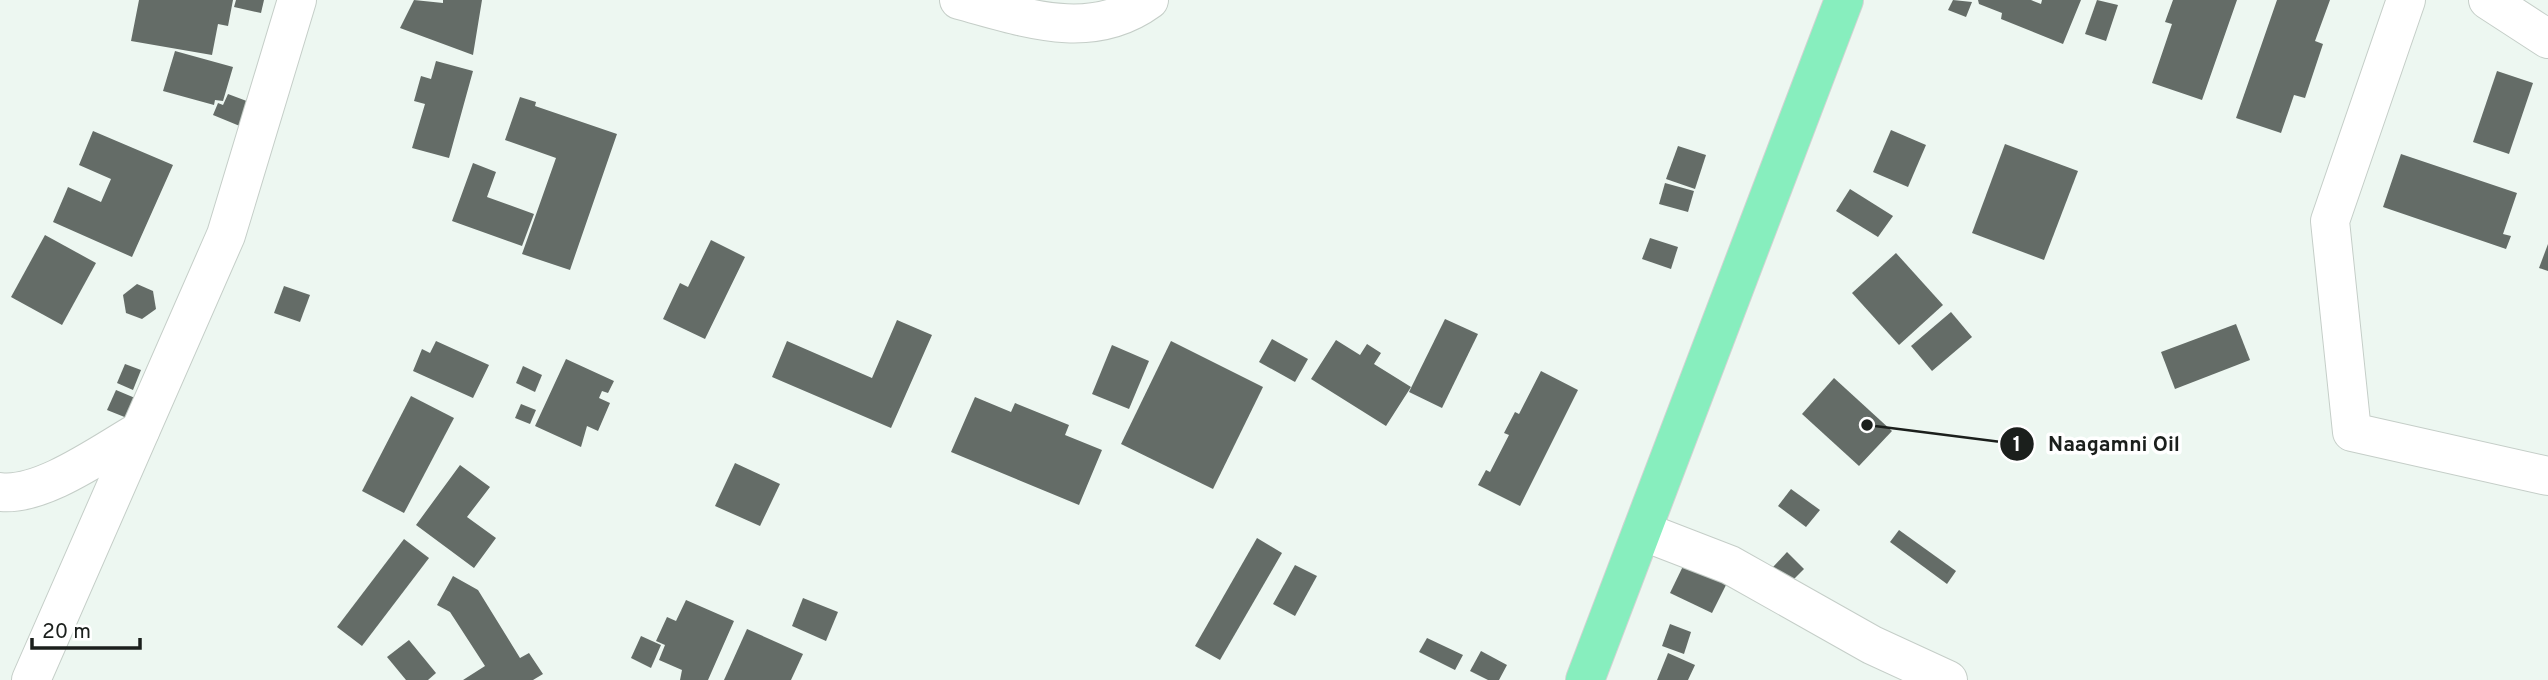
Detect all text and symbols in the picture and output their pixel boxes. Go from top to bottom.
callout: Naagamni Oil [2000,423,2194,465]
text: 1 [2013,432,2021,459]
text: Naagamni Oil [2048,432,2180,459]
scale bar [32,606,140,650]
text: 20 m [42,619,91,646]

